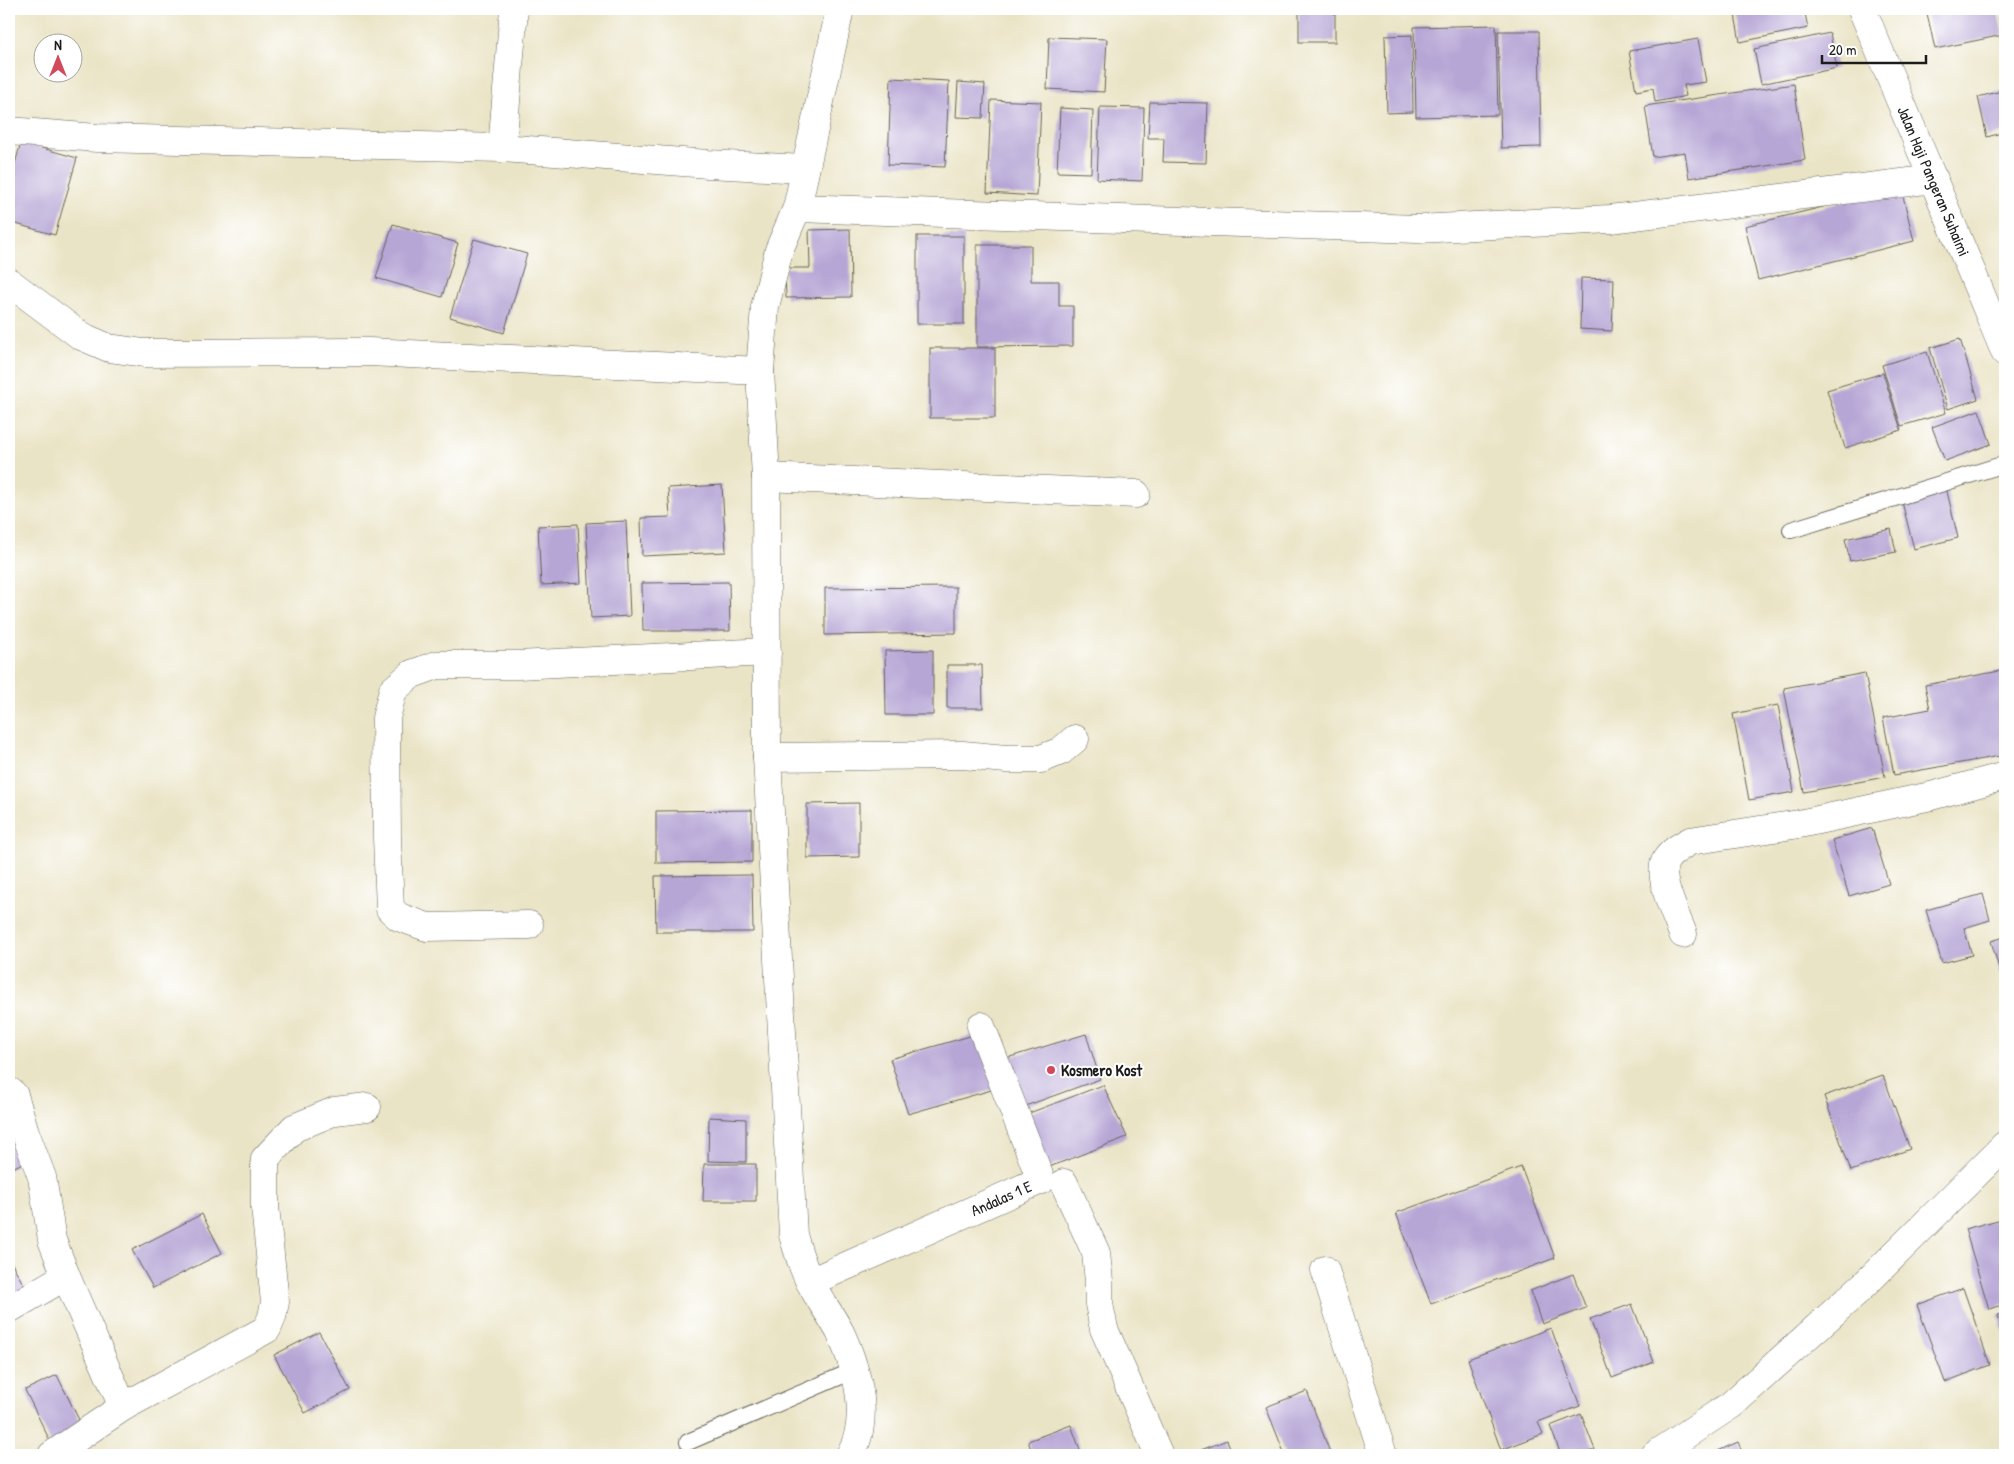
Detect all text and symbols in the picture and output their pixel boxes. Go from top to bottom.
north arrow [32,32,82,82]
scale bar [1822,32,1925,64]
text: N [54,35,62,54]
text: 20 m [1829,39,1856,60]
street label: Jalan Haji Pangeran Suhaimi [1892,102,1976,260]
place label: Kosmero Kost [1061,1059,1142,1081]
marker: Kosmero Kost [1045,1064,1057,1076]
street label: Andalas 1 E [967,1175,1035,1221]

